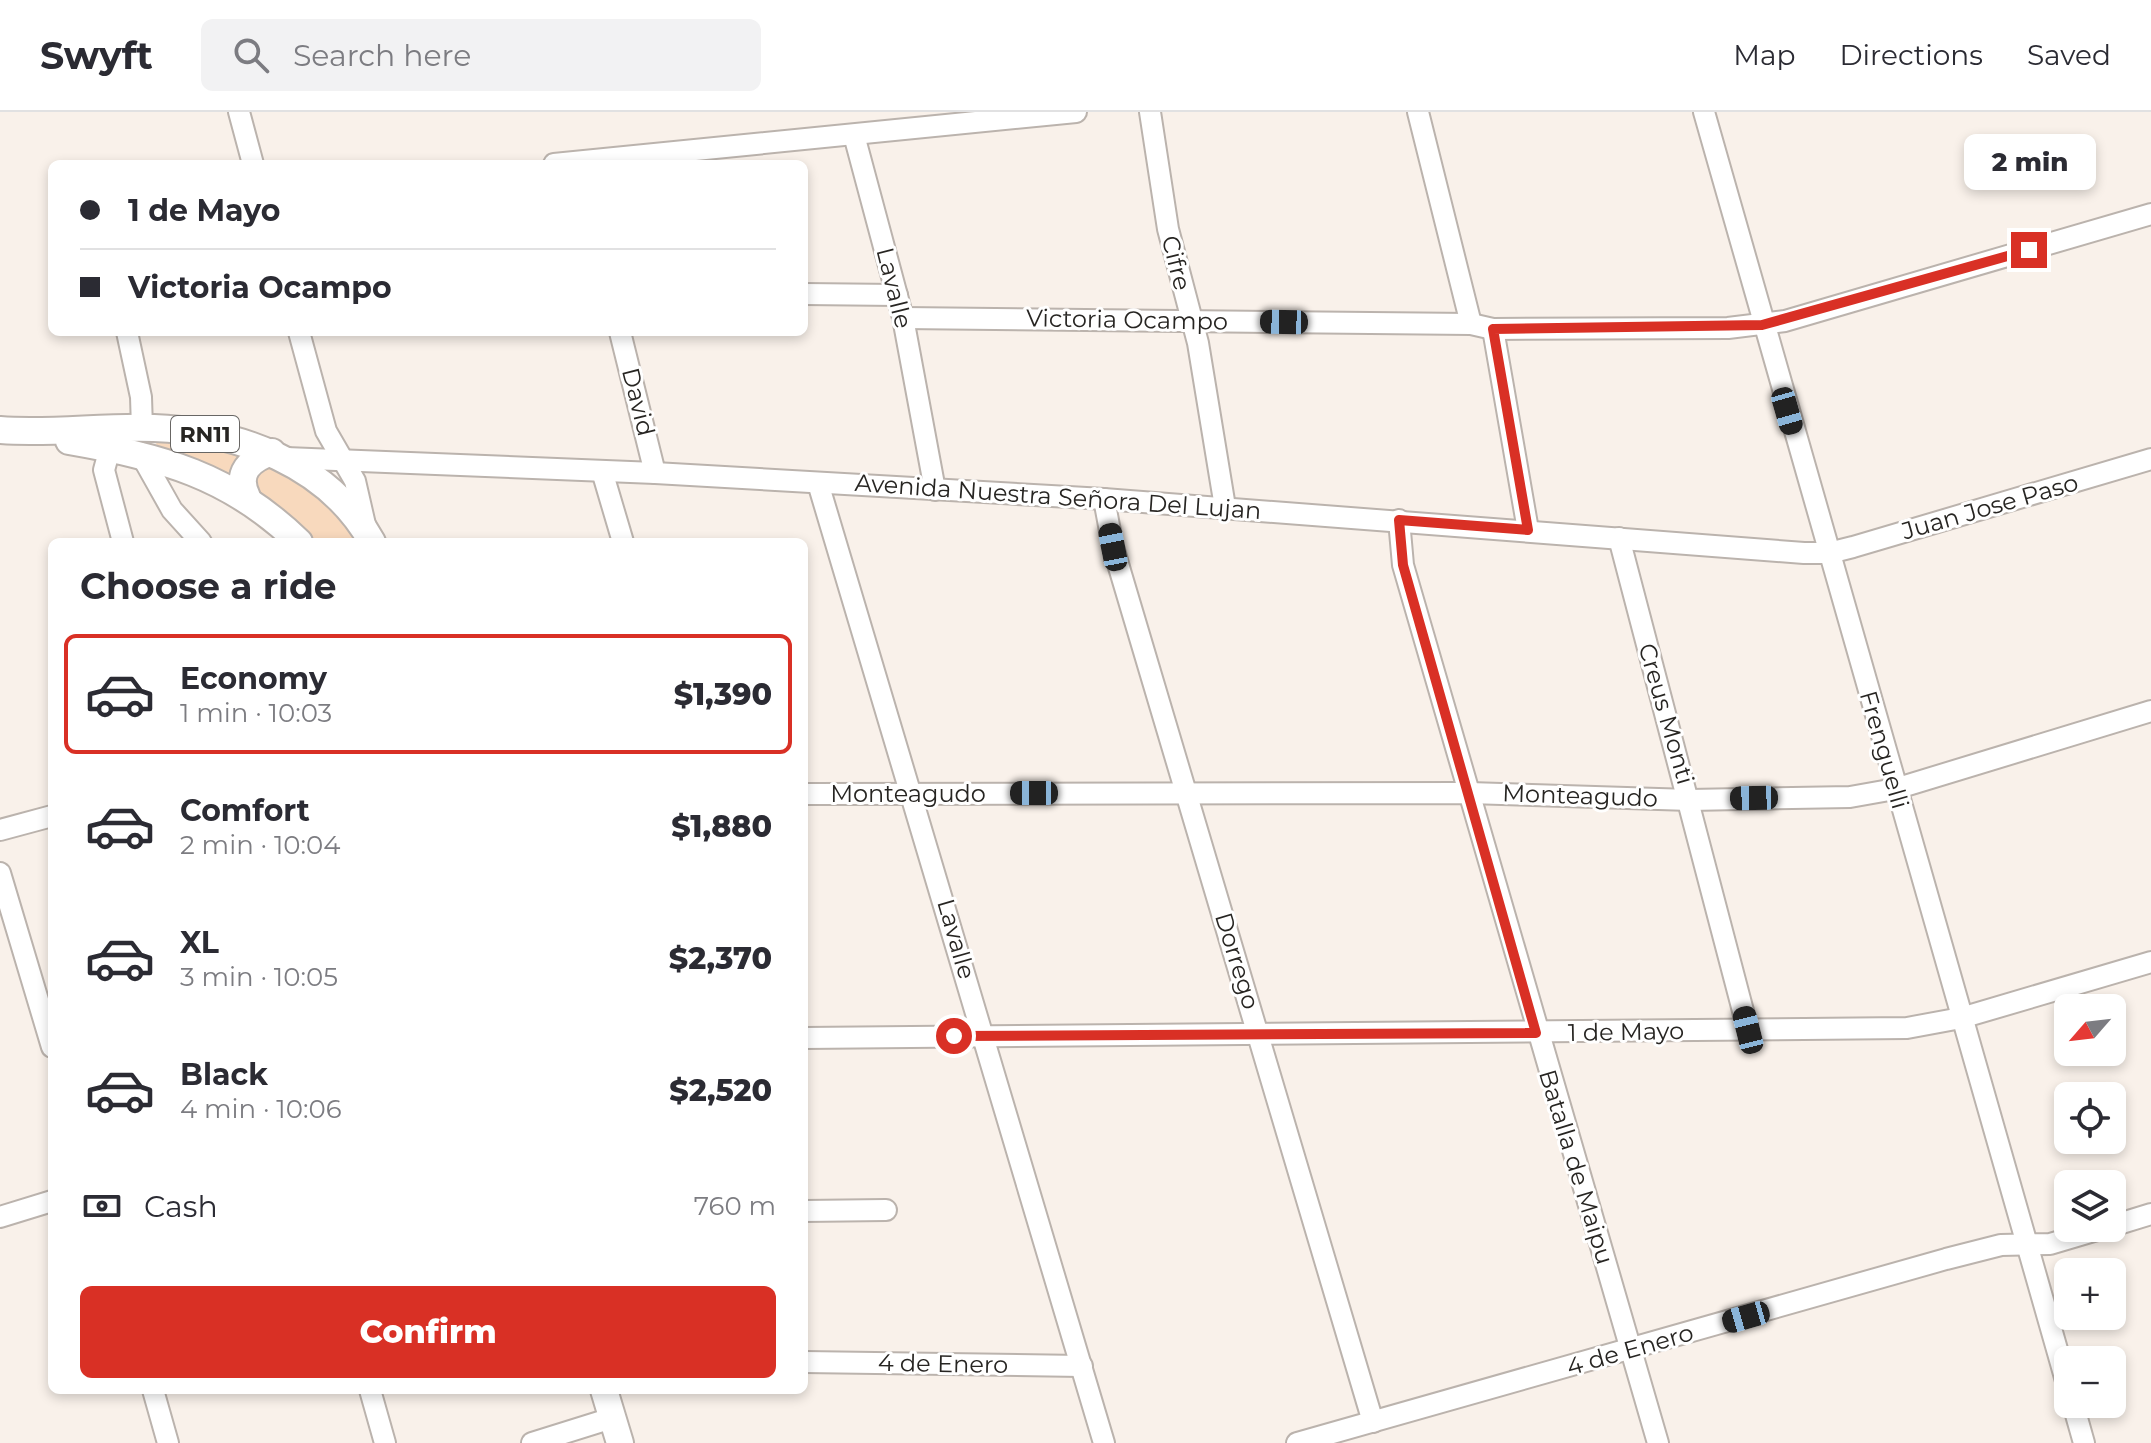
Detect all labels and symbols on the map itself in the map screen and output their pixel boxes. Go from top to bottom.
callout: 2 min [1963,134,2095,190]
street label: Cifre [1156,232,1197,293]
route end [2011,232,2047,268]
street label: Lavalle [870,245,918,331]
street label: Victoria Ocampo [1026,303,1228,336]
car [1260,310,1308,334]
street label: David [616,365,661,439]
car [1769,385,1805,437]
road number: RN11 [171,416,239,452]
street label: Juan Jose Paso [1897,467,2081,546]
street label: Avenida Nuestra Señora Del Lujan [854,468,1262,525]
car [1097,521,1129,573]
street label: Creus Monti [1633,640,1700,788]
street label: Frenguelli [1854,687,1915,812]
street label: Monteagudo [1502,778,1658,813]
street label: Monteagudo [830,779,986,808]
car [1010,781,1058,805]
car [1730,786,1778,810]
street label: Lavalle [931,895,982,982]
street label: Dorrego [1209,909,1266,1013]
north arrow [2054,994,2126,1066]
car [1731,1004,1765,1056]
street label: 1 de Mayo [1568,1016,1684,1047]
route start [936,1018,972,1054]
street label: Batalla de Maipu [1533,1066,1620,1268]
car [1720,1299,1772,1335]
street label: 4 de Enero [1563,1318,1697,1381]
street label: 4 de Enero [878,1348,1008,1379]

